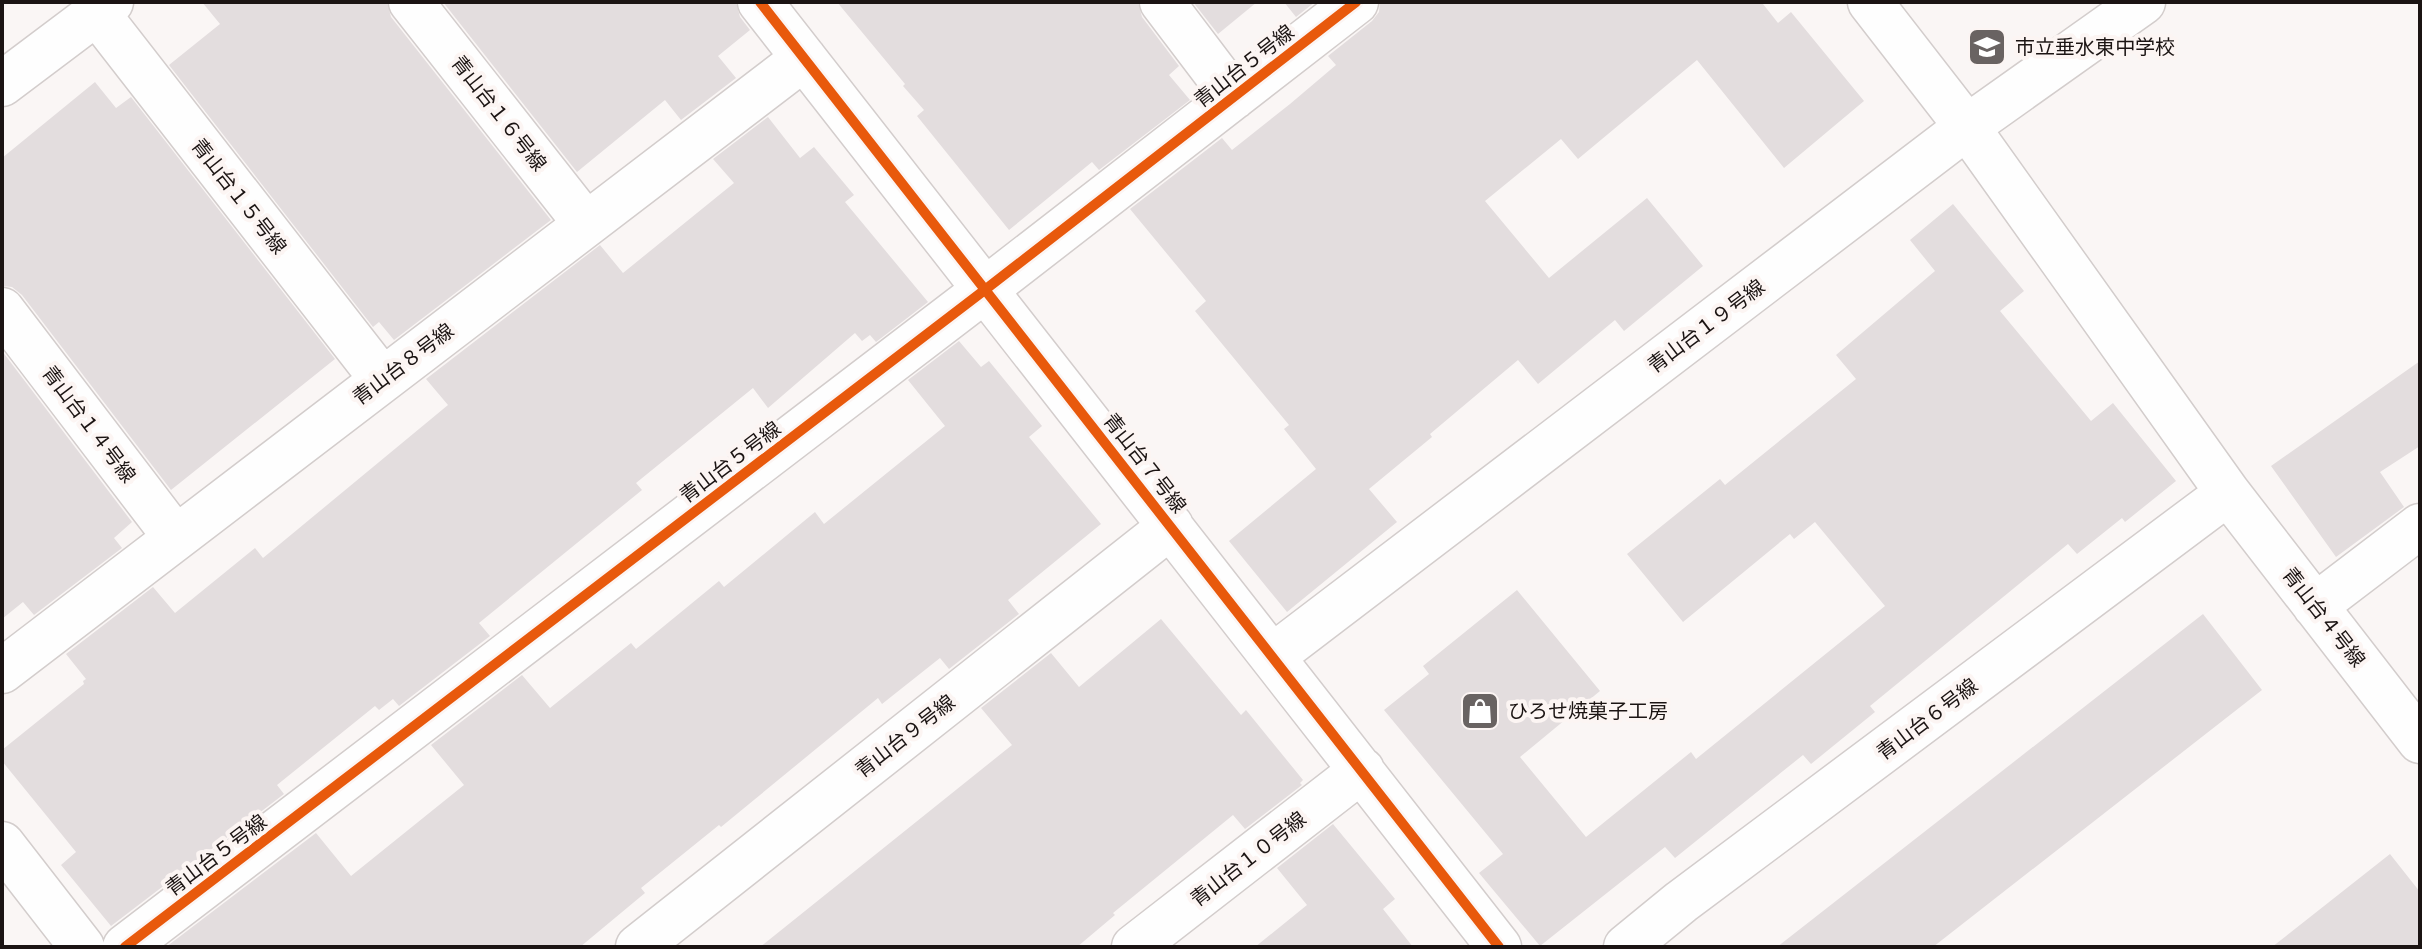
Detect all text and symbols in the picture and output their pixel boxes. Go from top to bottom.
street label: 青山台５号線 [1189,20,1299,112]
school or university icon: 市立垂水東中学校 [1966,26,2008,68]
place label: 市立垂水東中学校 [2015,35,2175,59]
street label: 青山台１６号線 [446,50,552,176]
street label: 青山台１５号線 [186,133,292,259]
street label: 青山台１９号線 [1643,274,1769,378]
street label: 青山台８号線 [348,318,458,410]
street label: 青山台１４号線 [37,361,141,487]
street label: 青山台７号線 [1099,408,1191,518]
street label: 青山台５号線 [675,416,785,508]
street label: 青山台４号線 [2278,562,2370,672]
street label: 青山台６号線 [1872,673,1982,765]
street label: 青山台９号線 [850,690,960,782]
shop icon: ひろせ焼菓子工房 [1459,690,1501,732]
place label: ひろせ焼菓子工房 [1508,699,1668,723]
street label: 青山台１０号線 [1185,806,1311,912]
street label: 青山台５号線 [161,809,271,901]

